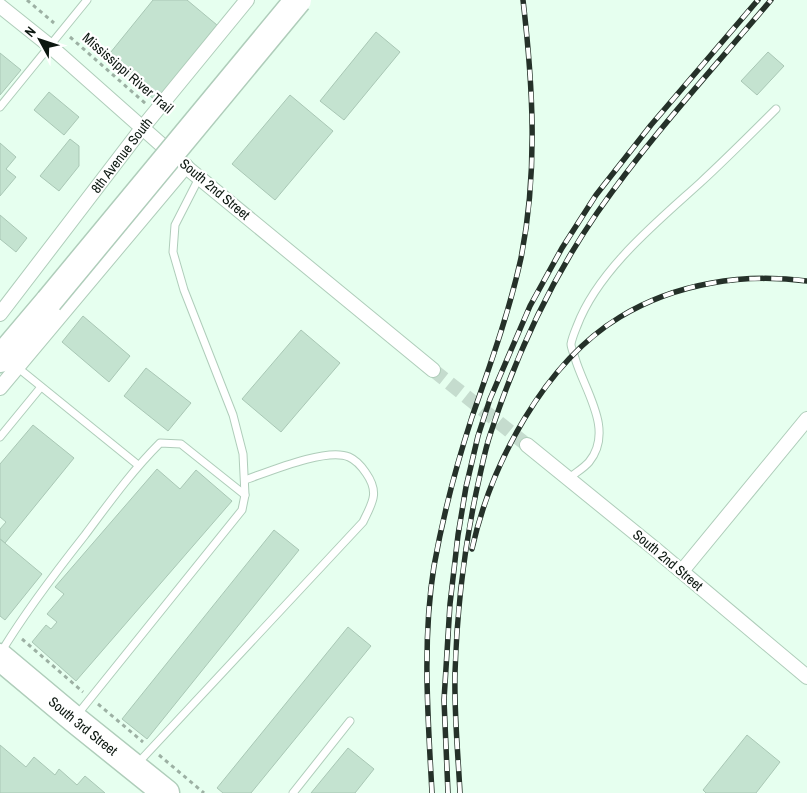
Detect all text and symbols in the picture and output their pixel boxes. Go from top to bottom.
north arrow [15,15,65,65]
text: N [20,23,40,41]
street label: Mississippi River Trail [79,29,177,117]
street label: 8th Avenue South [87,114,156,197]
street label: South 2nd Street [176,154,254,224]
street label: South 2nd Street [629,525,707,595]
street label: South 3rd Street [45,693,121,759]

